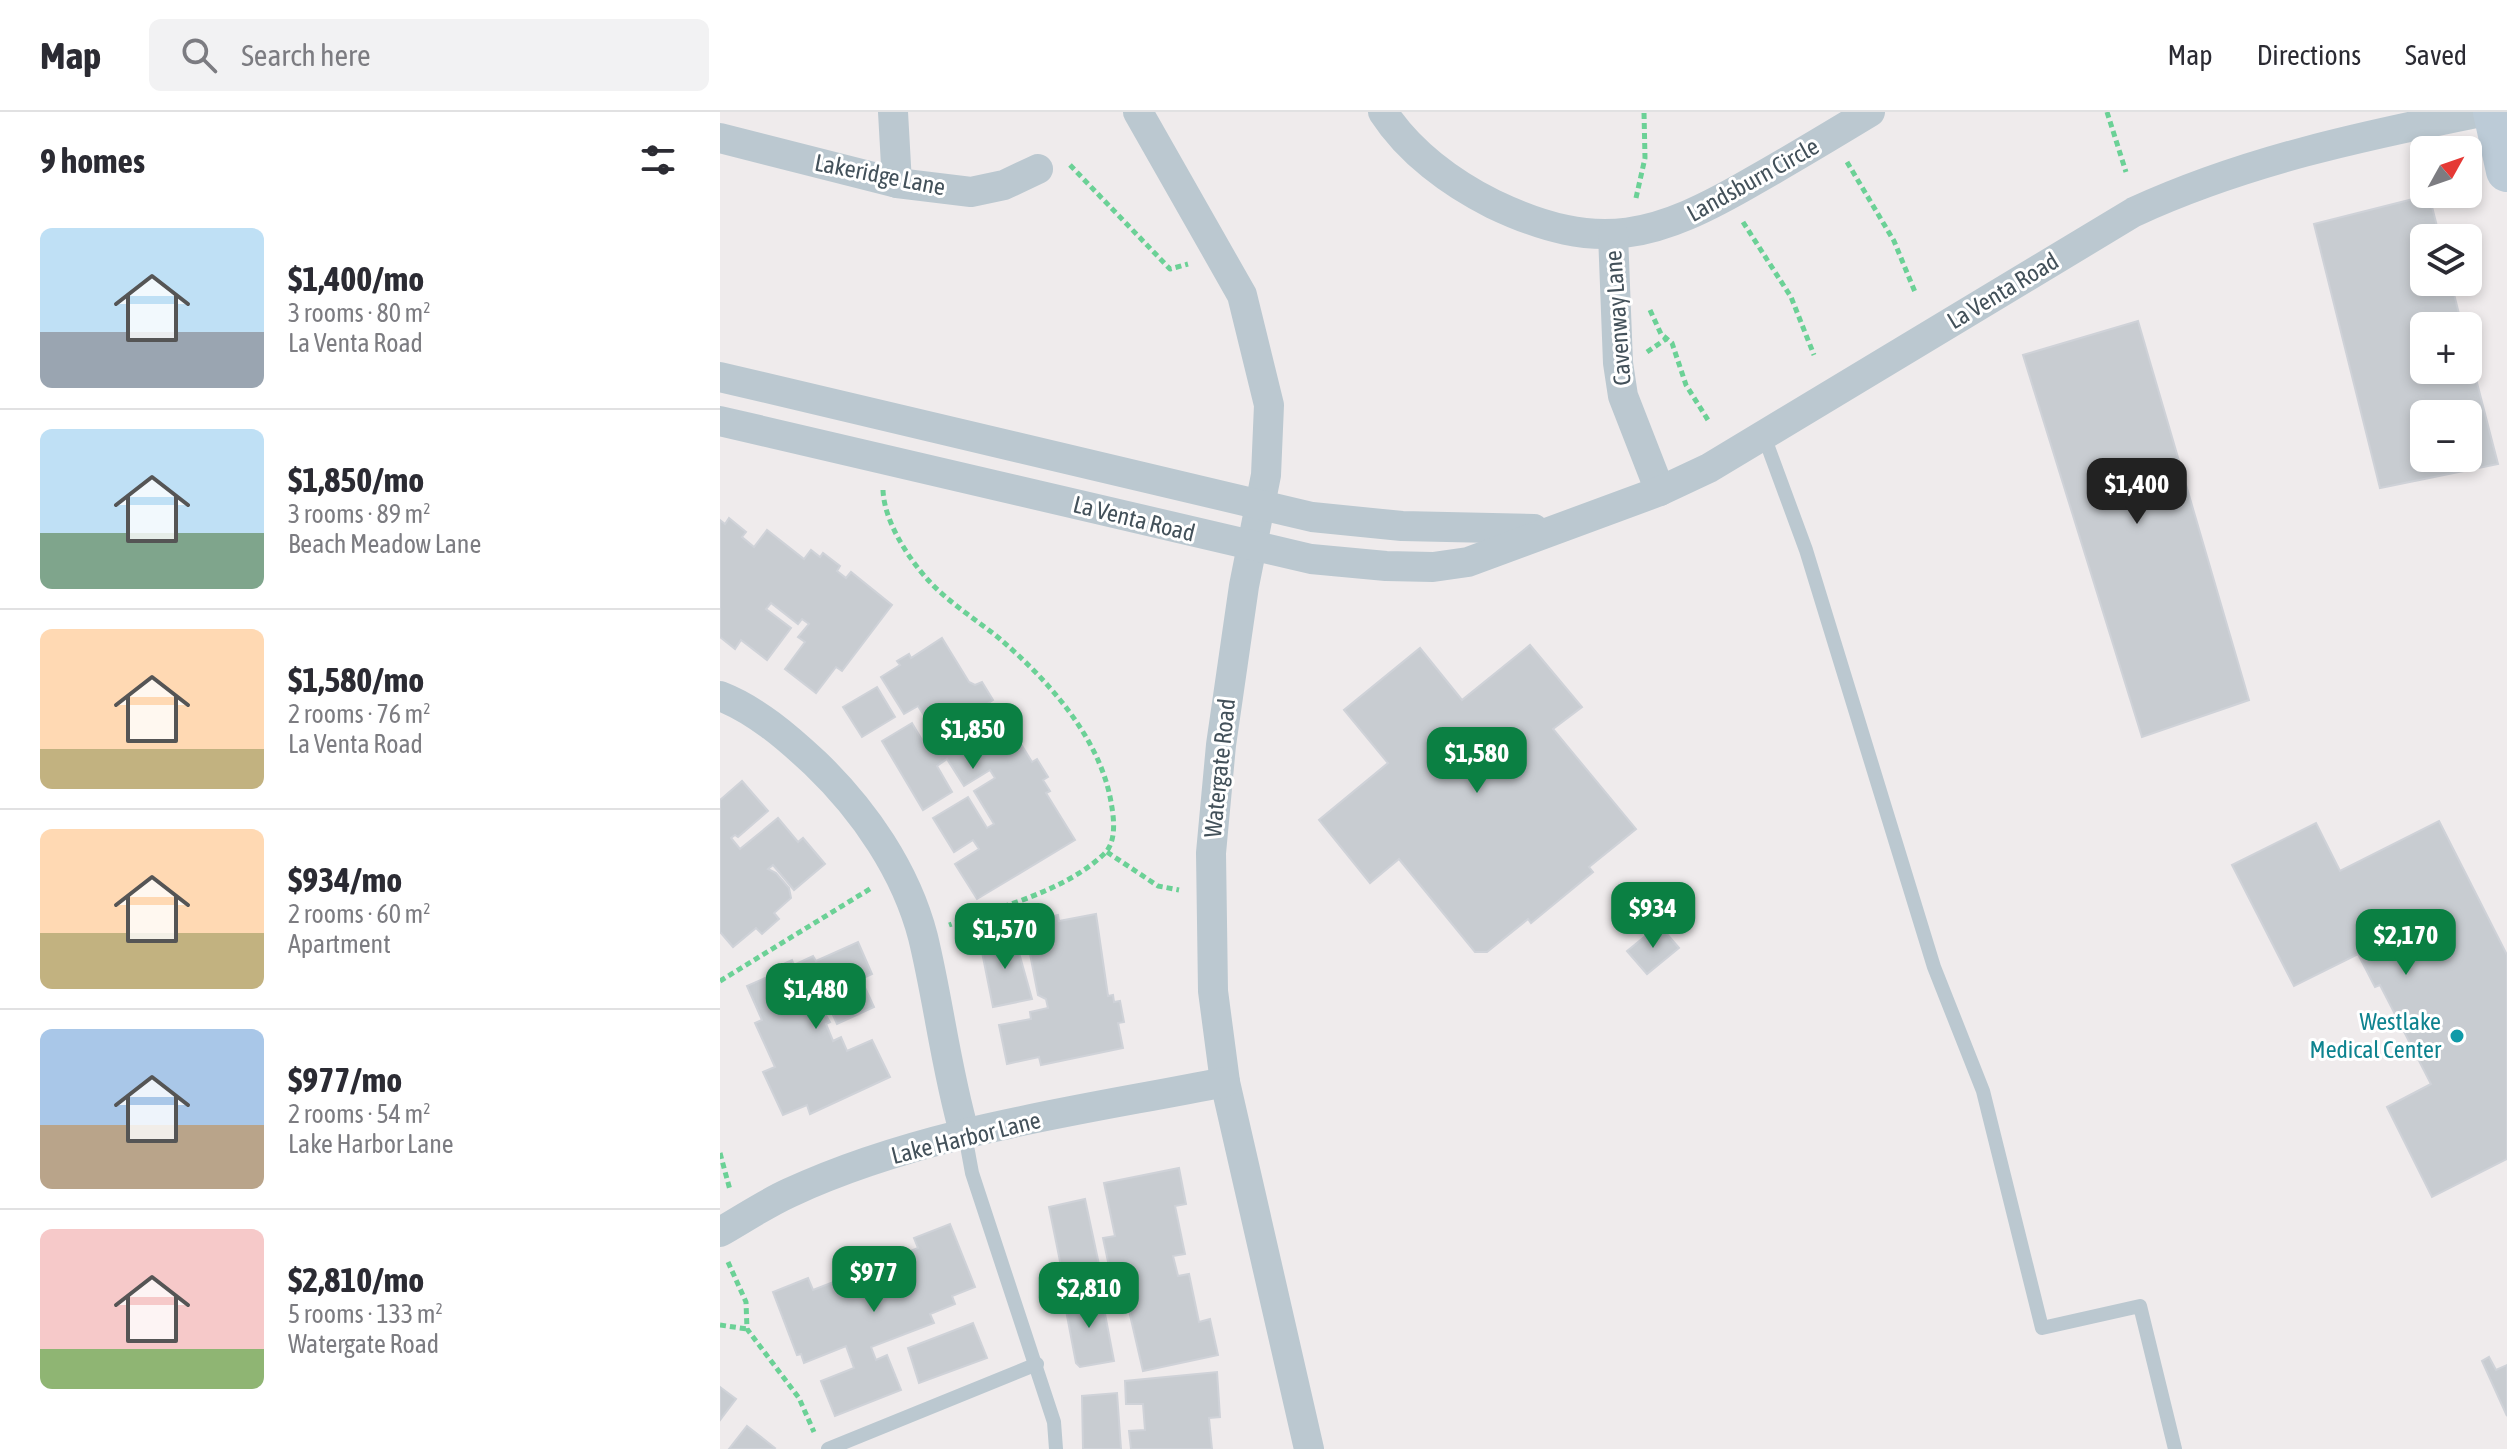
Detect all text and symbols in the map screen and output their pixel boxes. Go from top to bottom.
search box [149,19,709,91]
icon: search [177,33,221,77]
text: Map [40,34,101,77]
text: Search here [241,38,371,72]
text: Map [2168,39,2213,71]
text: Directions [2257,39,2361,71]
text: Saved [2405,39,2467,71]
street label: Landsburn Circle [1682,132,1823,227]
north arrow [2410,136,2482,208]
map controls [2410,136,2482,472]
icon: filters [636,138,680,182]
text: 9 homes [40,141,145,180]
street label: Lakeridge Lane [813,149,948,200]
button: layers [2410,224,2482,296]
street label: La Venta Road [1942,247,2063,334]
street label: Cavenway Lane [1599,249,1636,387]
text: $1,400/mo [288,259,424,298]
icon: home [104,260,200,356]
text: 3 rooms · 80 m² [288,298,430,328]
button: + [2410,312,2482,384]
text: La Venta Road [288,328,423,358]
button: − [2410,400,2482,472]
pin: $1,400 [2072,458,2202,526]
text: $1,850/mo [288,460,424,499]
icon: home [104,461,200,557]
text: $1,400 [2105,469,2169,499]
street label: La Venta Road [1070,490,1198,547]
text: 3 rooms · 89 m² [288,499,430,529]
text: Beach Meadow Lane [288,529,481,559]
text: $1,580/mo [288,660,424,699]
icon: home [104,661,200,757]
street label: Watergate Road [1199,697,1240,839]
text: 2 rooms · 76 m² [288,699,430,729]
pin: $1,850 [908,703,1038,771]
text: $1,850 [941,714,1005,744]
pin: $1,580 [1412,727,1542,795]
text: La Venta Road [288,729,423,759]
text: $1,580 [1445,738,1509,768]
text: $934/mo [288,860,402,899]
icon: home [104,861,200,957]
pin: $934 [1606,882,1700,950]
text: $934 [1629,893,1677,923]
text: 2 rooms · 60 m² [288,899,430,929]
pin: $1,570 [940,903,1070,971]
pin: $2,170 [2341,909,2471,977]
text: $1,570 [973,914,1037,944]
text: $2,170 [2374,920,2438,950]
text: Apartment [288,929,391,959]
pin: $1,480 [751,963,881,1031]
text: $1,480 [784,974,848,1004]
place label: Westlake Medical Center [2310,1008,2442,1063]
marker: Westlake Medical Center [2448,1027,2466,1045]
text: $977/mo [288,1060,402,1099]
icon: home [104,1061,200,1157]
text: 2 rooms · 54 m² [288,1099,430,1129]
street label: Lake Harbor Lane [888,1106,1043,1169]
text: Lake Harbor Lane [288,1129,454,1159]
pin: $977 [827,1246,921,1314]
text: $977 [850,1257,898,1287]
text: $2,810/mo [288,1260,424,1299]
icon: home [104,1261,200,1357]
pin: $2,810 [1024,1262,1154,1330]
text: $2,810 [1057,1273,1121,1303]
text: 5 rooms · 133 m² [288,1299,443,1329]
text: Watergate Road [288,1329,439,1359]

